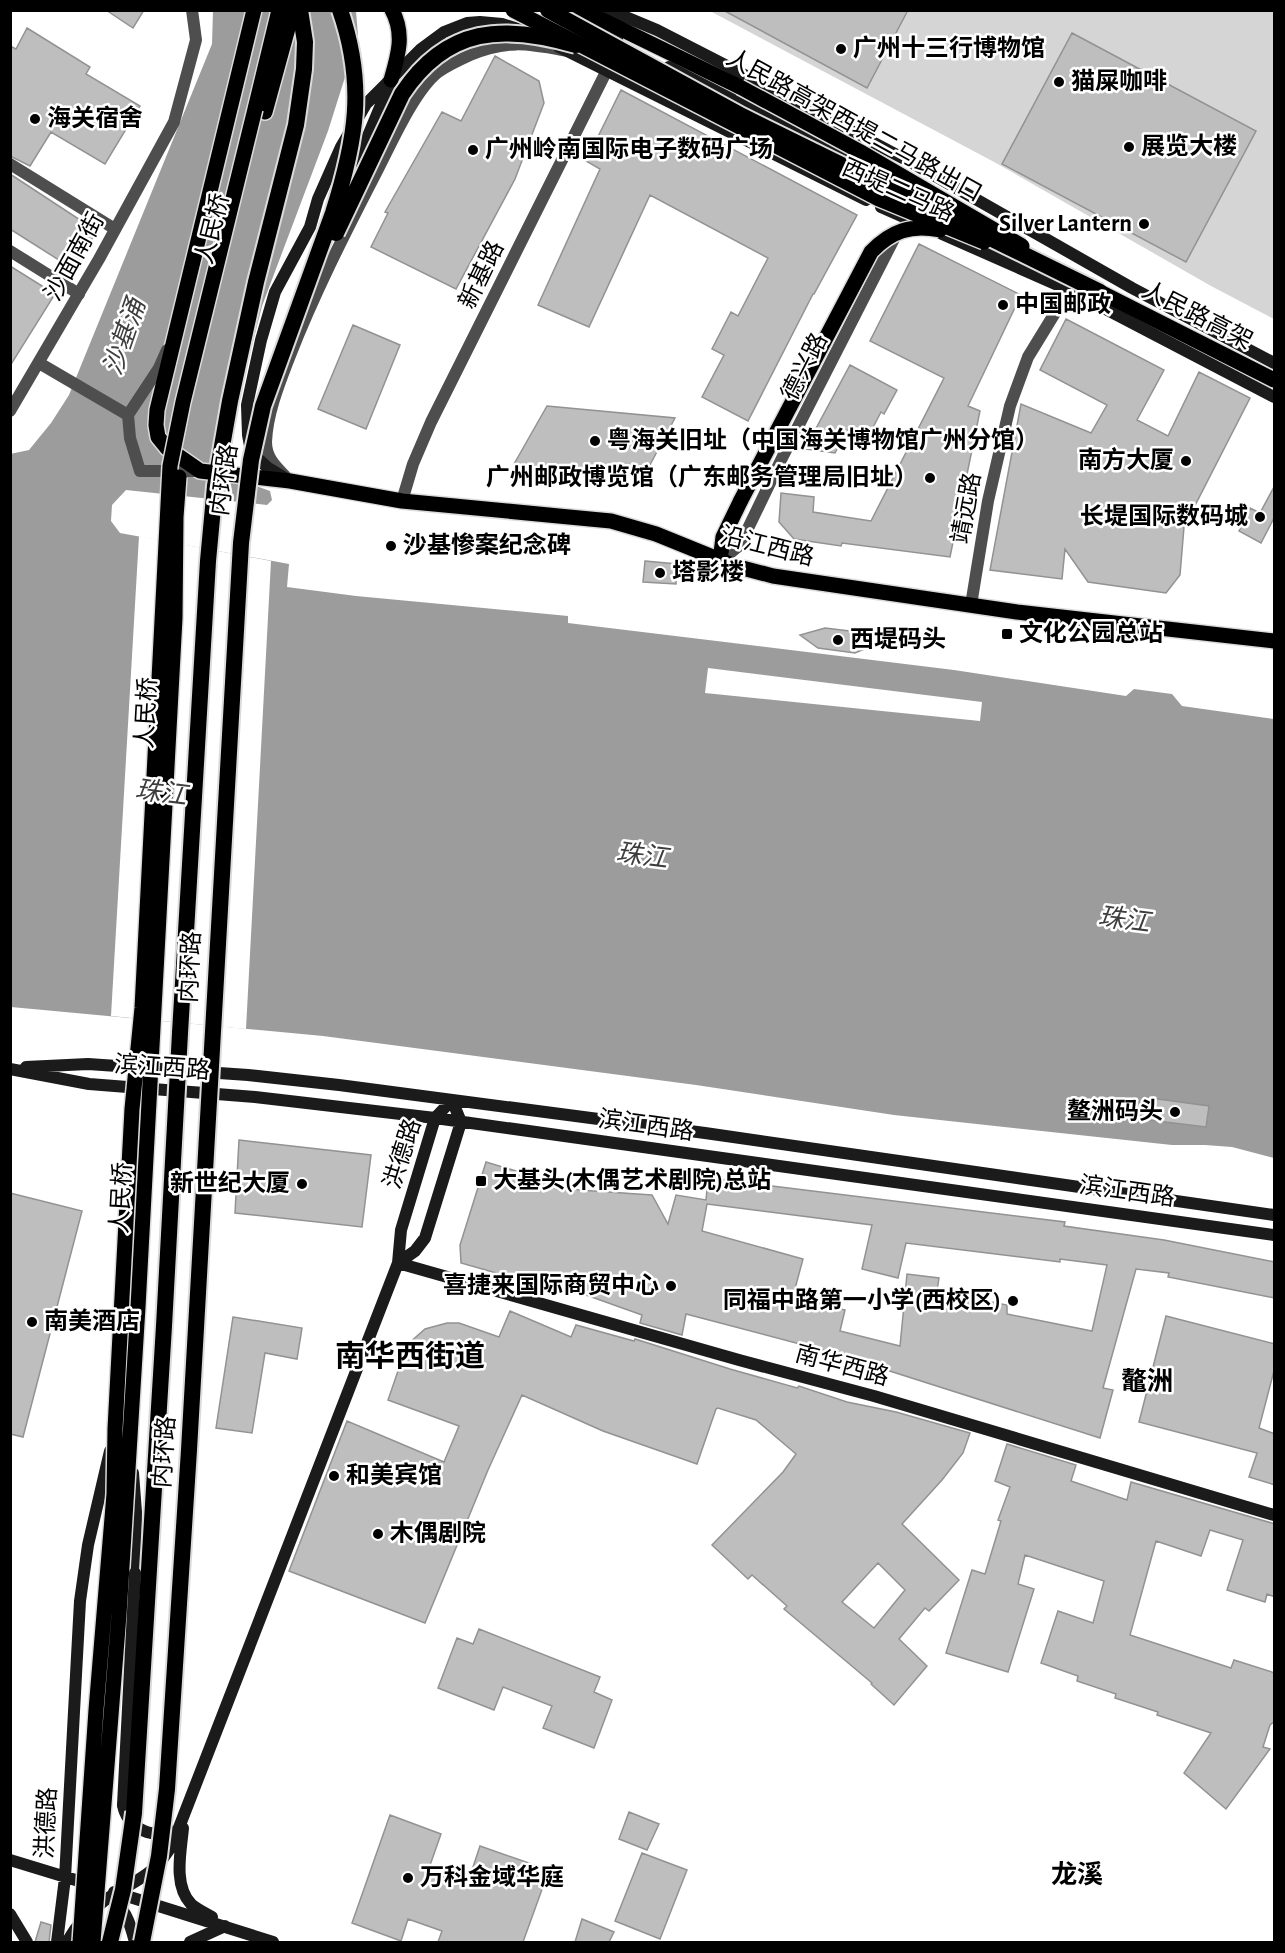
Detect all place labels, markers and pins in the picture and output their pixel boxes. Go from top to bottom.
place label: 广州十三行博物馆 [853,35,1045,61]
marker: 广州十三行博物馆 [834,42,848,56]
place label: 猫屎咖啡 [1071,68,1167,94]
marker: 猫屎咖啡 [1052,75,1066,89]
place label: 海关宿舍 [47,105,143,131]
marker: 海关宿舍 [28,112,42,126]
place label: 展览大楼 [1141,133,1237,159]
place label: 广州岭南国际电子数码广场 [485,136,773,162]
marker: 展览大楼 [1122,140,1136,154]
marker: 广州岭南国际电子数码广场 [466,143,480,157]
place label: Silver Lantern [999,212,1132,236]
marker: Silver Lantern [1137,217,1151,231]
place label: 中国邮政 [1015,291,1111,317]
marker: 中国邮政 [996,298,1010,312]
place label: 粤海关旧址（中国海关博物馆广州分馆） [607,427,1039,453]
marker: 粤海关旧址（中国海关博物馆广州分馆） [588,434,602,448]
place label: 南方大厦 [1078,447,1174,473]
marker: 南方大厦 [1179,454,1193,468]
place label: 广州邮政博览馆（广东邮务管理局旧址） [486,464,918,490]
marker: 广州邮政博览馆（广东邮务管理局旧址） [923,471,937,485]
place label: 长堤国际数码城 [1080,503,1248,529]
marker: 长堤国际数码城 [1253,510,1267,524]
place label: 沙基惨案纪念碑 [403,532,571,558]
marker: 沙基惨案纪念碑 [384,539,398,553]
place label: 塔影楼 [672,559,744,585]
marker: 塔影楼 [653,566,667,580]
place label: 文化公园总站 [1019,620,1163,646]
place label: 西堤码头 [850,626,946,652]
marker: 文化公园总站 [1000,627,1014,641]
marker: 西堤码头 [831,633,845,647]
place label: 鳌洲码头 [1067,1098,1163,1124]
marker: 鳌洲码头 [1168,1105,1182,1119]
place label: 大基头(木偶艺术剧院)总站 [493,1167,771,1193]
place label: 新世纪大厦 [170,1170,290,1196]
marker: 大基头(木偶艺术剧院)总站 [474,1174,488,1188]
marker: 新世纪大厦 [295,1177,309,1191]
place label: 喜捷来国际商贸中心 [443,1272,659,1298]
marker: 喜捷来国际商贸中心 [664,1279,678,1293]
place label: 同福中路第一小学(西校区) [723,1287,1001,1313]
marker: 同福中路第一小学(西校区) [1006,1294,1020,1308]
place label: 南美酒店 [44,1308,140,1334]
marker: 南美酒店 [25,1315,39,1329]
place label: 和美宾馆 [346,1462,442,1488]
marker: 和美宾馆 [327,1469,341,1483]
place label: 木偶剧院 [390,1520,486,1546]
marker: 木偶剧院 [371,1527,385,1541]
place label: 万科金域华庭 [420,1864,564,1890]
marker: 万科金域华庭 [401,1871,415,1885]

